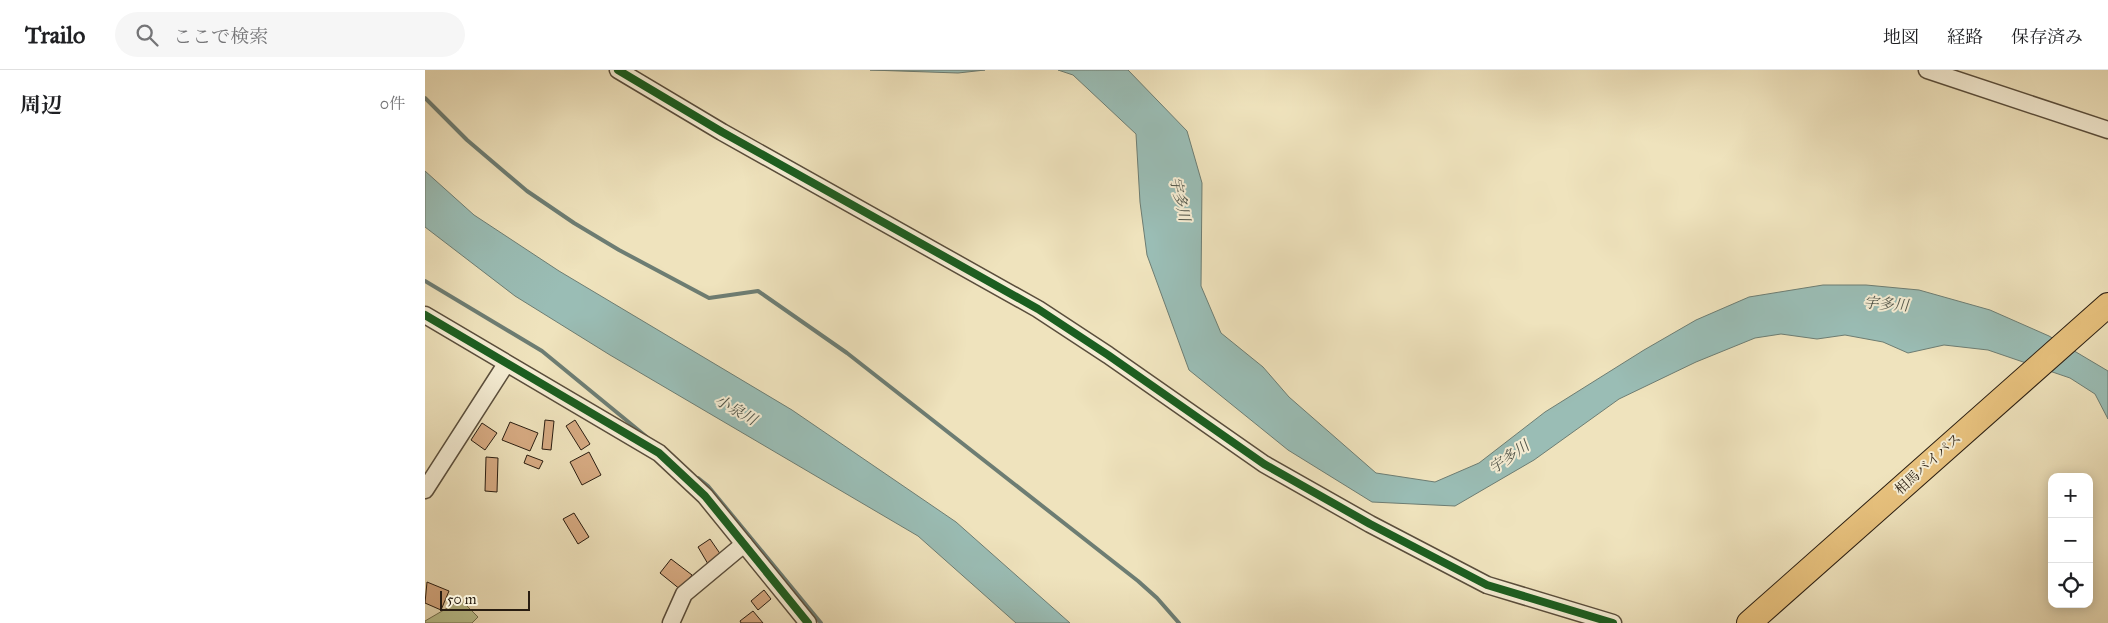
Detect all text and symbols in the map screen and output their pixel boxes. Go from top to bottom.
search box [115,12,465,57]
text: Trailo [25,20,85,50]
icon: search [133,21,161,49]
text: ここで検索 [173,25,268,48]
text: 地図 [1883,26,1919,48]
text: 経路 [1947,26,1983,48]
text: 保存済み [2011,26,2083,48]
text: 周辺 [20,92,62,118]
text: 0件 [380,94,405,113]
water label: 宇多川 [1166,175,1194,225]
water label: 宇多川 [1863,293,1911,315]
water label: 小泉川 [712,391,762,430]
street label: 相馬バイパス [1891,430,1965,498]
water label: 宇多川 [1485,436,1534,477]
map controls [2048,473,2093,608]
button: + [2048,473,2093,518]
button: − [2048,518,2093,563]
button: locate [2048,563,2093,608]
scale bar [440,588,530,611]
text: 50 m [447,591,476,608]

